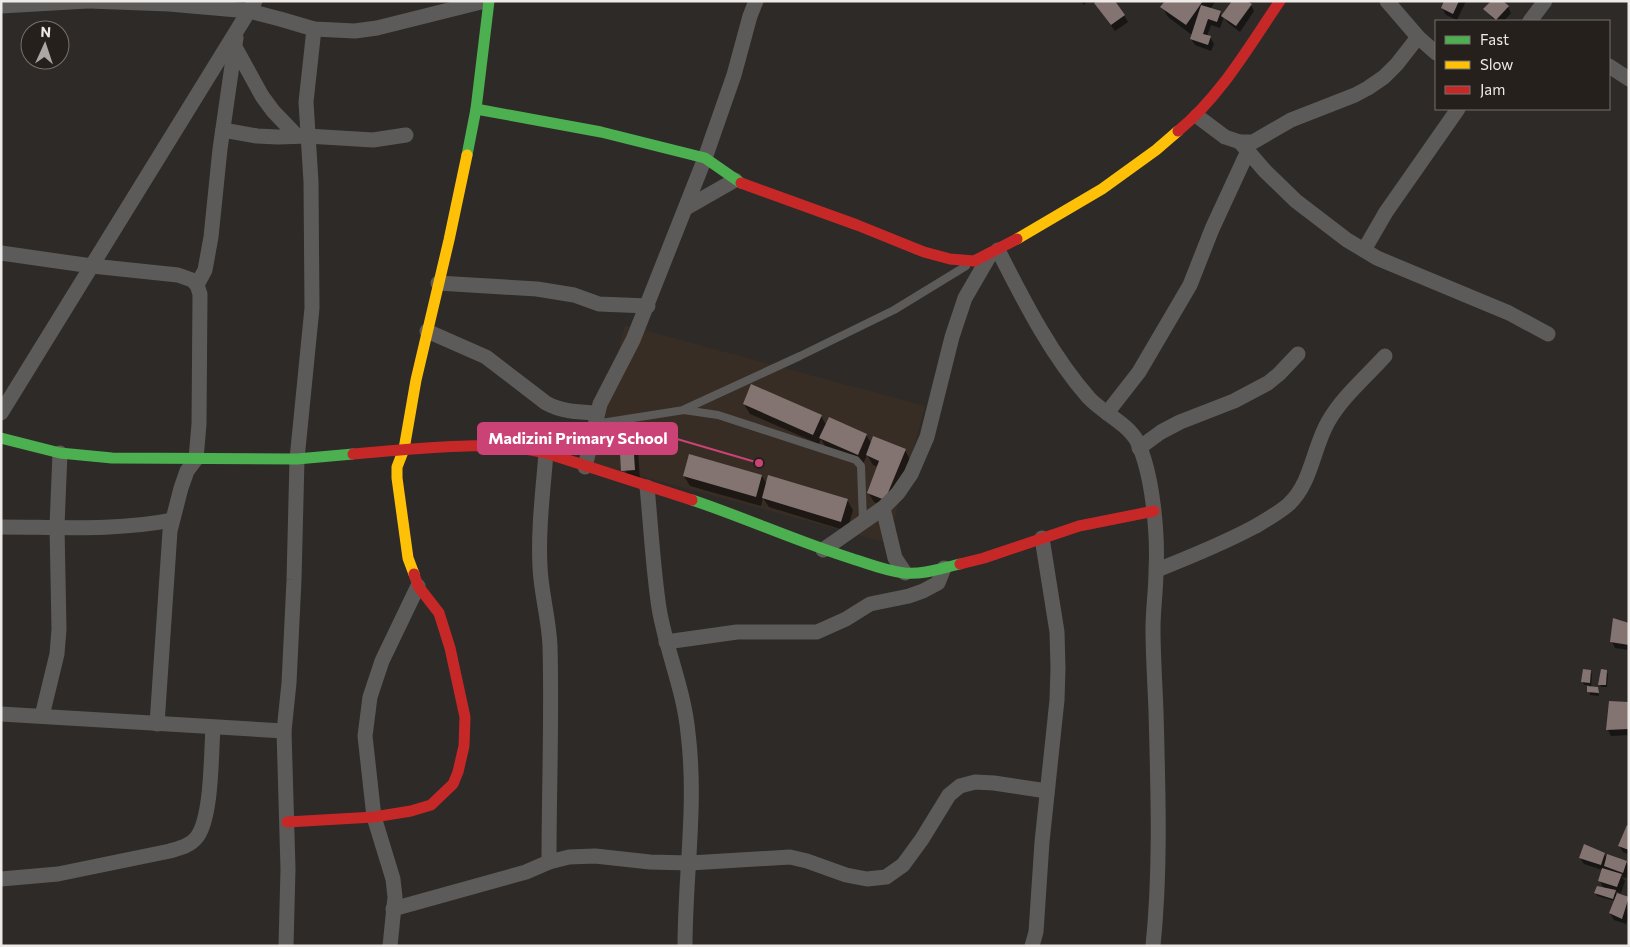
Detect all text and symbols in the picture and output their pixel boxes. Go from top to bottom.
north arrow [20,20,70,70]
legend [1435,20,1610,110]
text: N [40,23,51,40]
text: Fast [1480,30,1509,48]
text: Slow [1480,55,1513,73]
text: Jam [1480,80,1505,98]
callout: Madizini Primary School [478,423,677,454]
text: Madizini Primary School [488,428,668,447]

